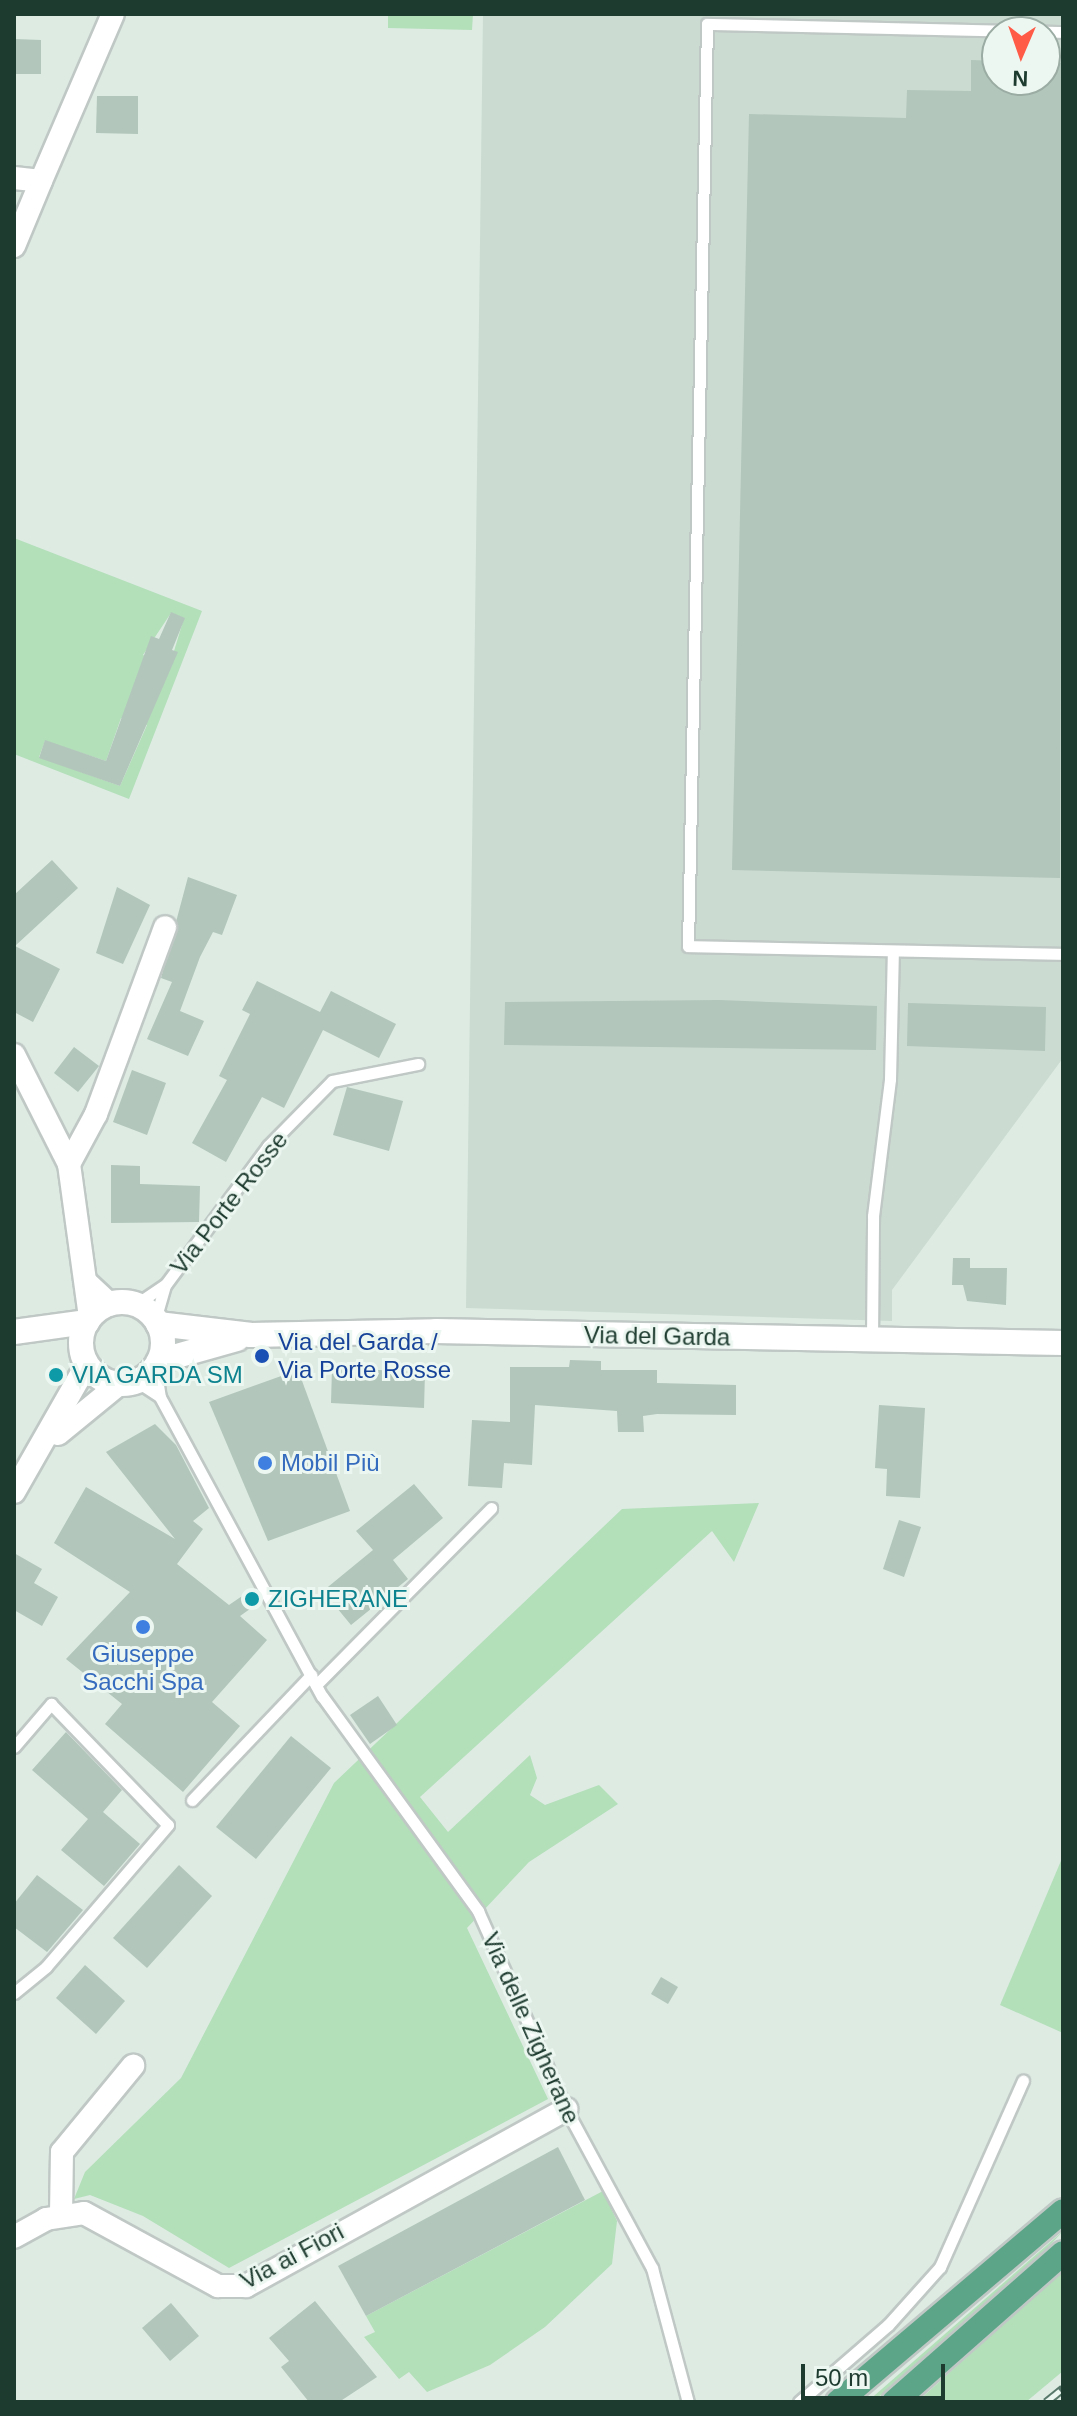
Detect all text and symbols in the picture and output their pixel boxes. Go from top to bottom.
north arrow [981,16,1061,96]
text: N [1012,66,1029,91]
street label: Via Porte Rosse [164,1126,294,1280]
street label: Via del Garda [584,1320,730,1352]
place label: Via del Garda / Via Porte Rosse [278,1328,451,1384]
marker: Via del Garda / Via Porte Rosse [253,1347,271,1365]
place label: VIA GARDA SM [72,1361,245,1389]
marker: VIA GARDA SM [47,1366,65,1384]
place label: Mobil Più [281,1449,380,1477]
marker: Mobil Più [256,1454,274,1472]
place label: ZIGHERANE [268,1585,408,1613]
marker: ZIGHERANE [243,1590,261,1608]
marker: Giuseppe Sacchi Spa [134,1618,152,1636]
place label: Giuseppe Sacchi Spa [82,1640,204,1696]
street label: Via delle Zigherane [476,1928,586,2128]
street label: Via ai Fiori [235,2217,349,2295]
scale bar [805,2348,949,2398]
text: 50 m [815,2364,868,2391]

